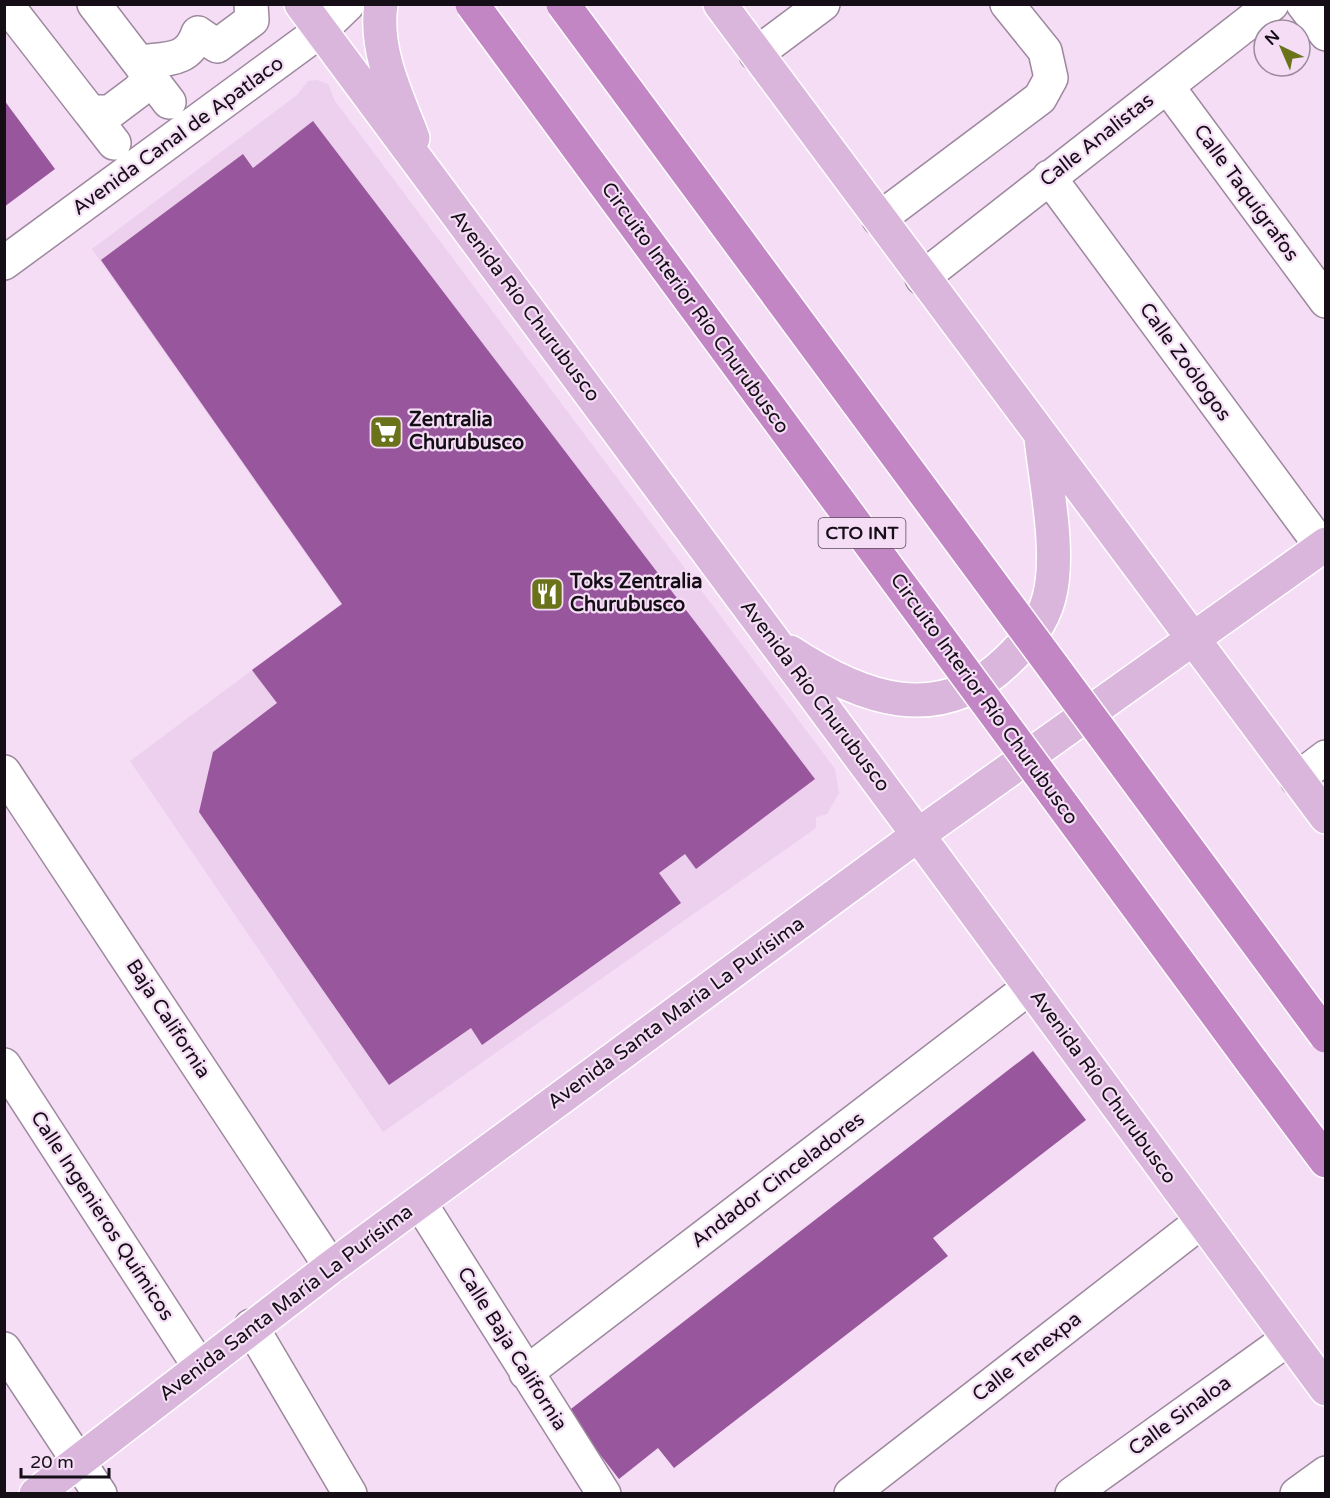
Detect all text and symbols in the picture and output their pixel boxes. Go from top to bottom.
north arrow [1252,18,1312,78]
text: N [1261,26,1284,50]
street label: Avenida Canal de Apatlaco [68,51,288,221]
street label: Calle Analistas [1035,88,1159,192]
street label: Calle Taquígrafos [1188,120,1304,266]
street label: Circuito Interior Río Churubusco [596,178,794,438]
street label: Avenida Río Churubusco [445,205,605,407]
street label: Calle Zoólogos [1134,298,1236,426]
place label: Zentralia Churubusco [409,408,524,455]
supermarket icon: Zentralia Churubusco [368,414,404,450]
road number: CTO INT [818,518,906,548]
street label: Circuito Interior Río Churubusco [885,569,1083,829]
place label: Toks Zentralia Churubusco [569,570,702,617]
restaurant icon: Toks Zentralia Churubusco [529,576,565,612]
street label: Avenida Río Churubusco [735,595,895,797]
street label: Avenida Santa María La Purísima [543,912,809,1114]
street label: Baja California [121,955,215,1083]
street label: Avenida Río Churubusco [1025,985,1181,1189]
street label: Calle Ingenieros Químicos [25,1107,179,1325]
street label: Andador Cinceladores [687,1107,869,1253]
street label: Avenida Santa María La Purísima [154,1200,418,1406]
street label: Calle Baja California [452,1263,572,1435]
street label: Calle Tenexpa [968,1307,1086,1407]
street label: Calle Sinaloa [1124,1371,1236,1461]
scale bar [21,1441,110,1479]
text: 20 m [30,1451,74,1473]

